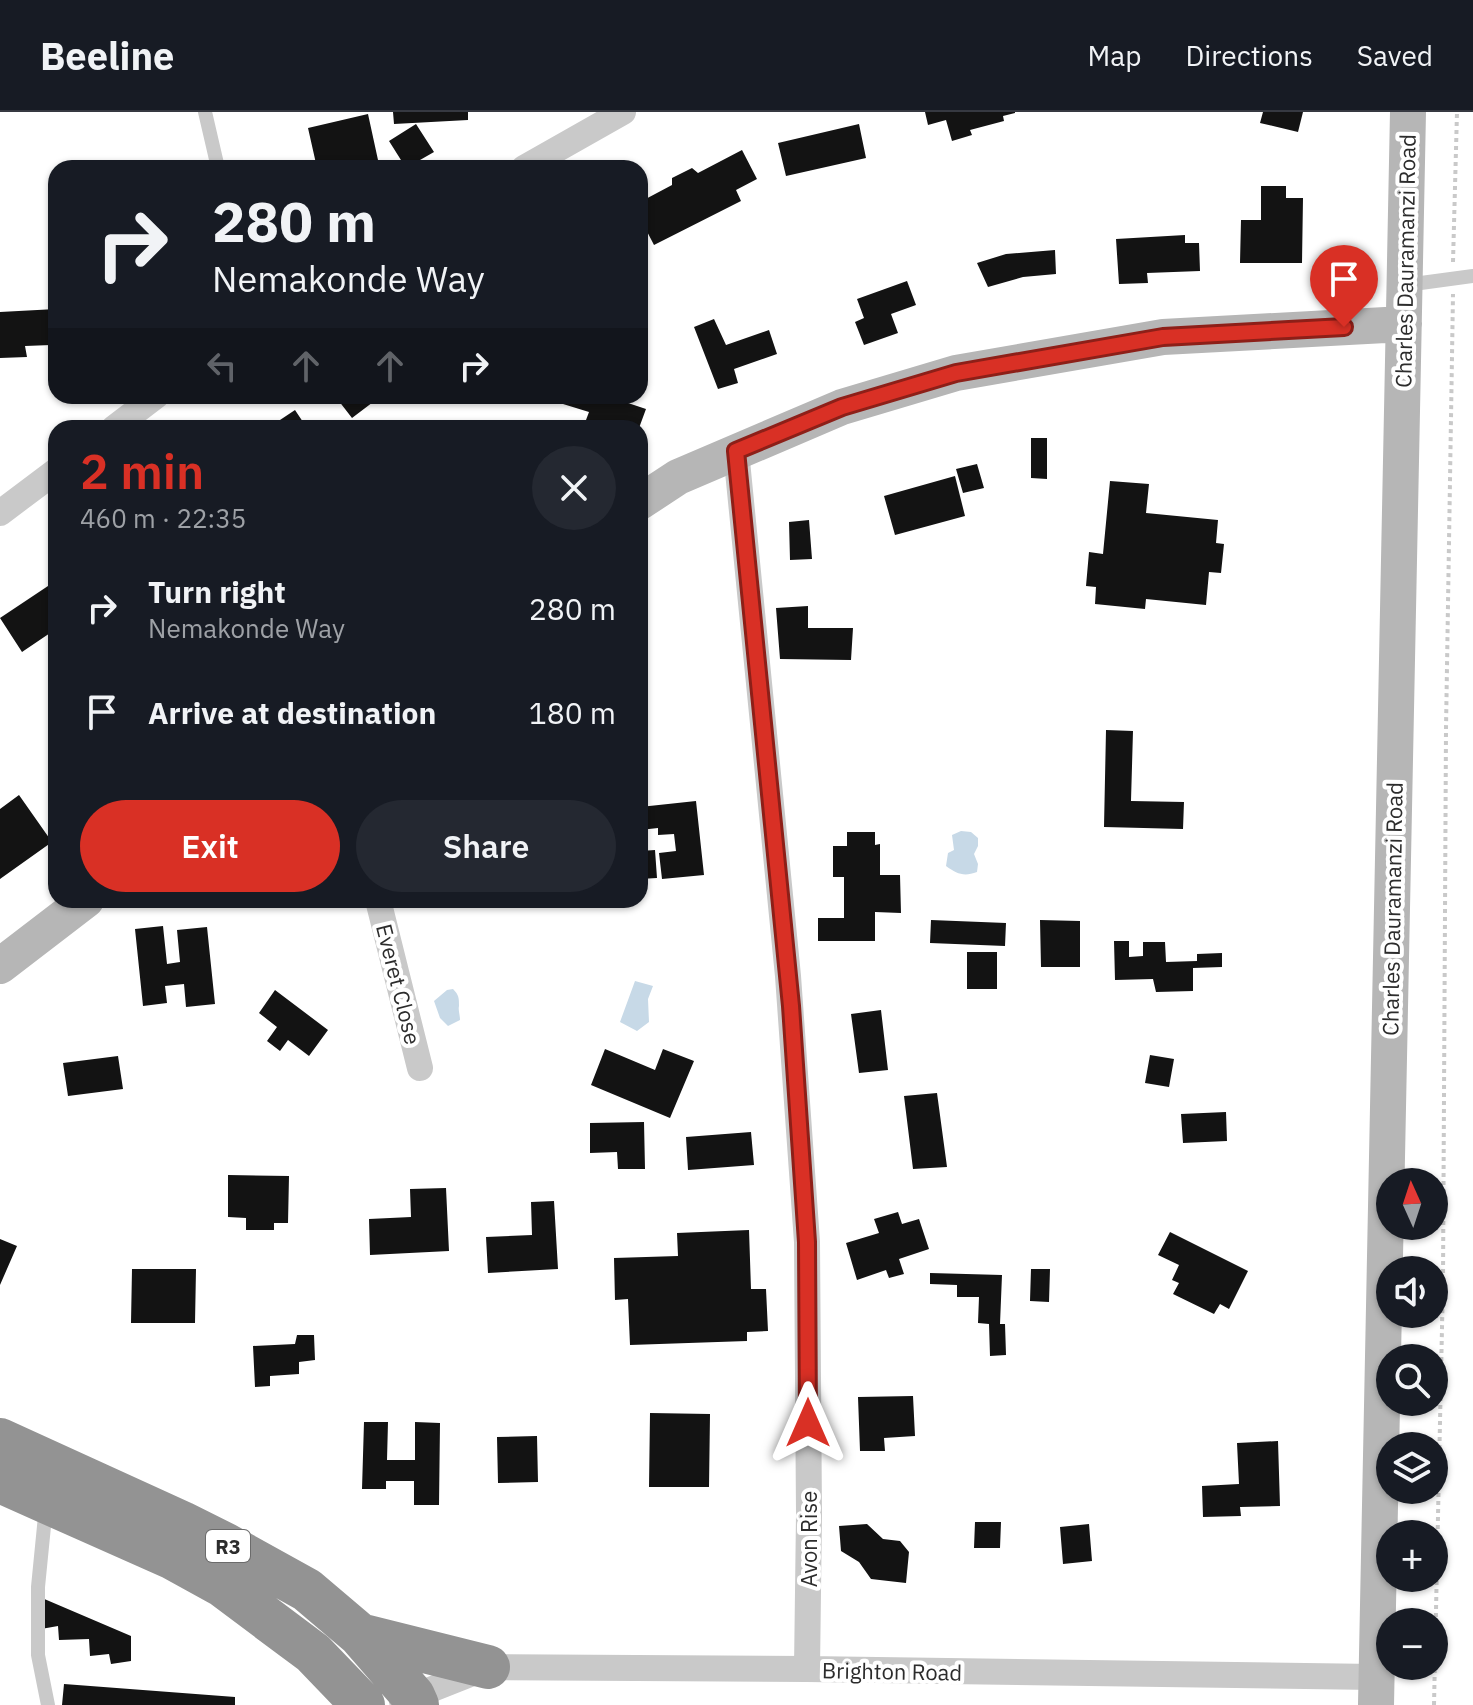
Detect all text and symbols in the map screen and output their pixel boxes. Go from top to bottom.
text: Beeline [40,31,174,80]
text: Map [1087,37,1141,74]
text: Directions [1185,37,1313,74]
text: Saved [1357,37,1433,74]
street label: Charles Dauramanzi Road [1388,134,1422,388]
text: 280 m [212,185,376,257]
icon: right [80,192,184,296]
pin [1310,245,1378,327]
text: Nemakonde Way [212,255,485,302]
icon: arrive [1322,257,1366,301]
icon: left [200,344,244,388]
icon: ahead [284,344,328,388]
icon: ahead [368,344,412,388]
icon: right [452,344,496,388]
text: 2 min [80,440,204,502]
button: close [532,446,616,530]
text: 460 m · 22:35 [80,501,246,535]
text: Turn right [148,572,286,611]
icon: right [80,586,124,630]
text: 280 m [529,589,616,628]
text: Nemakonde Way [148,611,345,645]
icon: arrive [80,690,124,734]
text: Arrive at destination [148,693,436,732]
text: 180 m [529,693,616,732]
street label: Charles Dauramanzi Road [1375,782,1409,1036]
button: Exit [80,800,340,892]
button: Share [356,800,616,892]
street label: Everet Close [370,921,428,1047]
north arrow [1376,1168,1448,1240]
map controls [1376,1168,1448,1680]
button: sound [1376,1256,1448,1328]
button: search [1376,1344,1448,1416]
position arrow [766,1381,850,1465]
button: layers [1376,1432,1448,1504]
street label: Avon Rise [794,1491,823,1587]
button: + [1376,1520,1448,1592]
road number: R3 [206,1530,250,1562]
button: − [1376,1608,1448,1680]
street label: Brighton Road [822,1655,962,1687]

